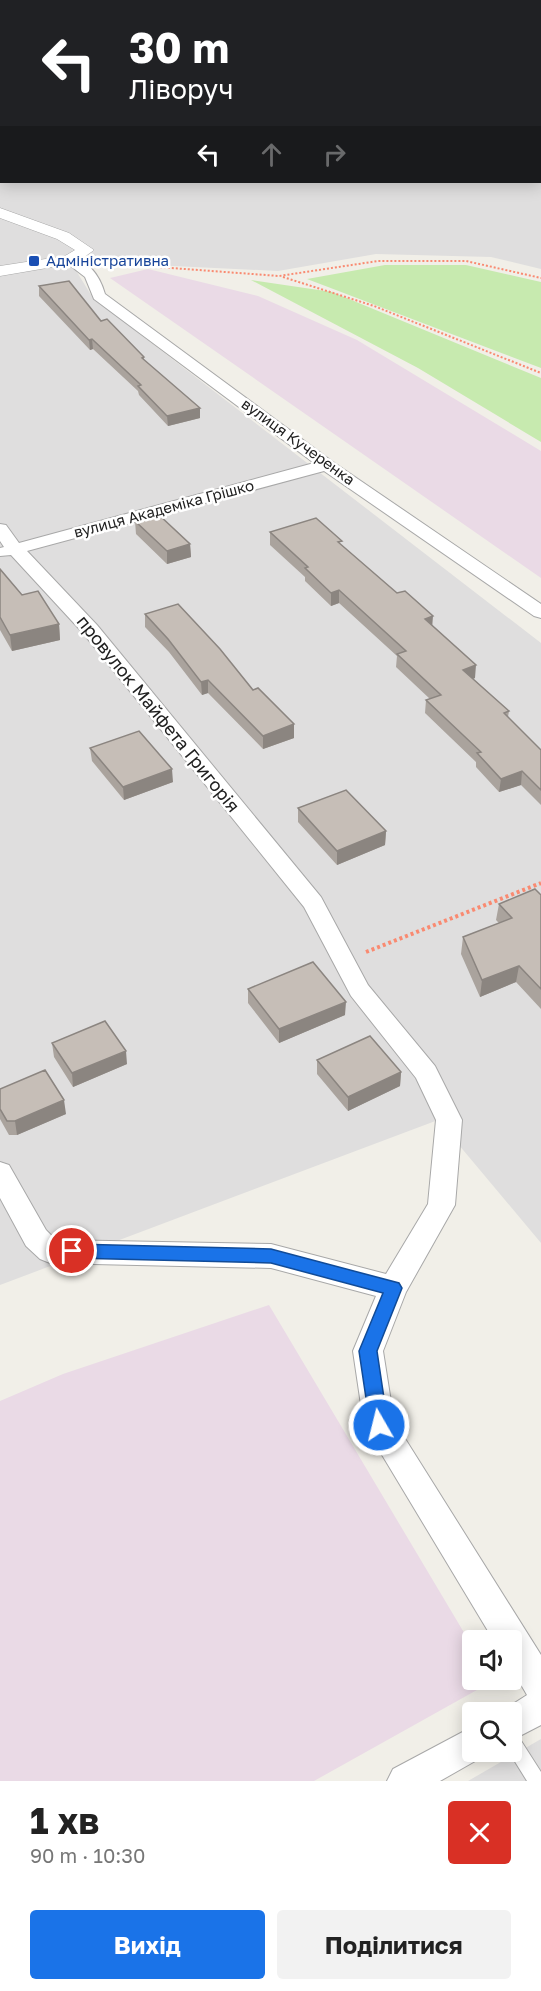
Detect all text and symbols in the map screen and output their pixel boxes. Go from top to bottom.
text: 30 m [129,22,229,72]
icon: left [30,24,108,102]
text: Ліворуч [129,73,233,105]
icon: left [192,138,225,171]
icon: ahead [255,138,288,171]
icon: right [318,138,351,171]
place label: Адміністративна [46,251,169,269]
marker: Адміністративна [27,254,41,268]
street label: вулиця Кучеренка [239,394,359,488]
street label: вулиця Академіка Грішко [72,475,256,541]
street label: провулок Майфета Григорія [73,610,245,816]
pin [46,1225,97,1276]
icon: arrive [55,1234,88,1267]
position arrow [347,1393,411,1457]
map controls [462,1630,522,1762]
button: sound [462,1630,522,1690]
button: search [462,1702,522,1762]
text: 1 хв [30,1799,99,1842]
button: close [448,1801,511,1864]
text: 90 m · 10:30 [30,1843,145,1867]
button: Вихід [30,1910,265,1979]
button: Поділитися [277,1910,511,1979]

